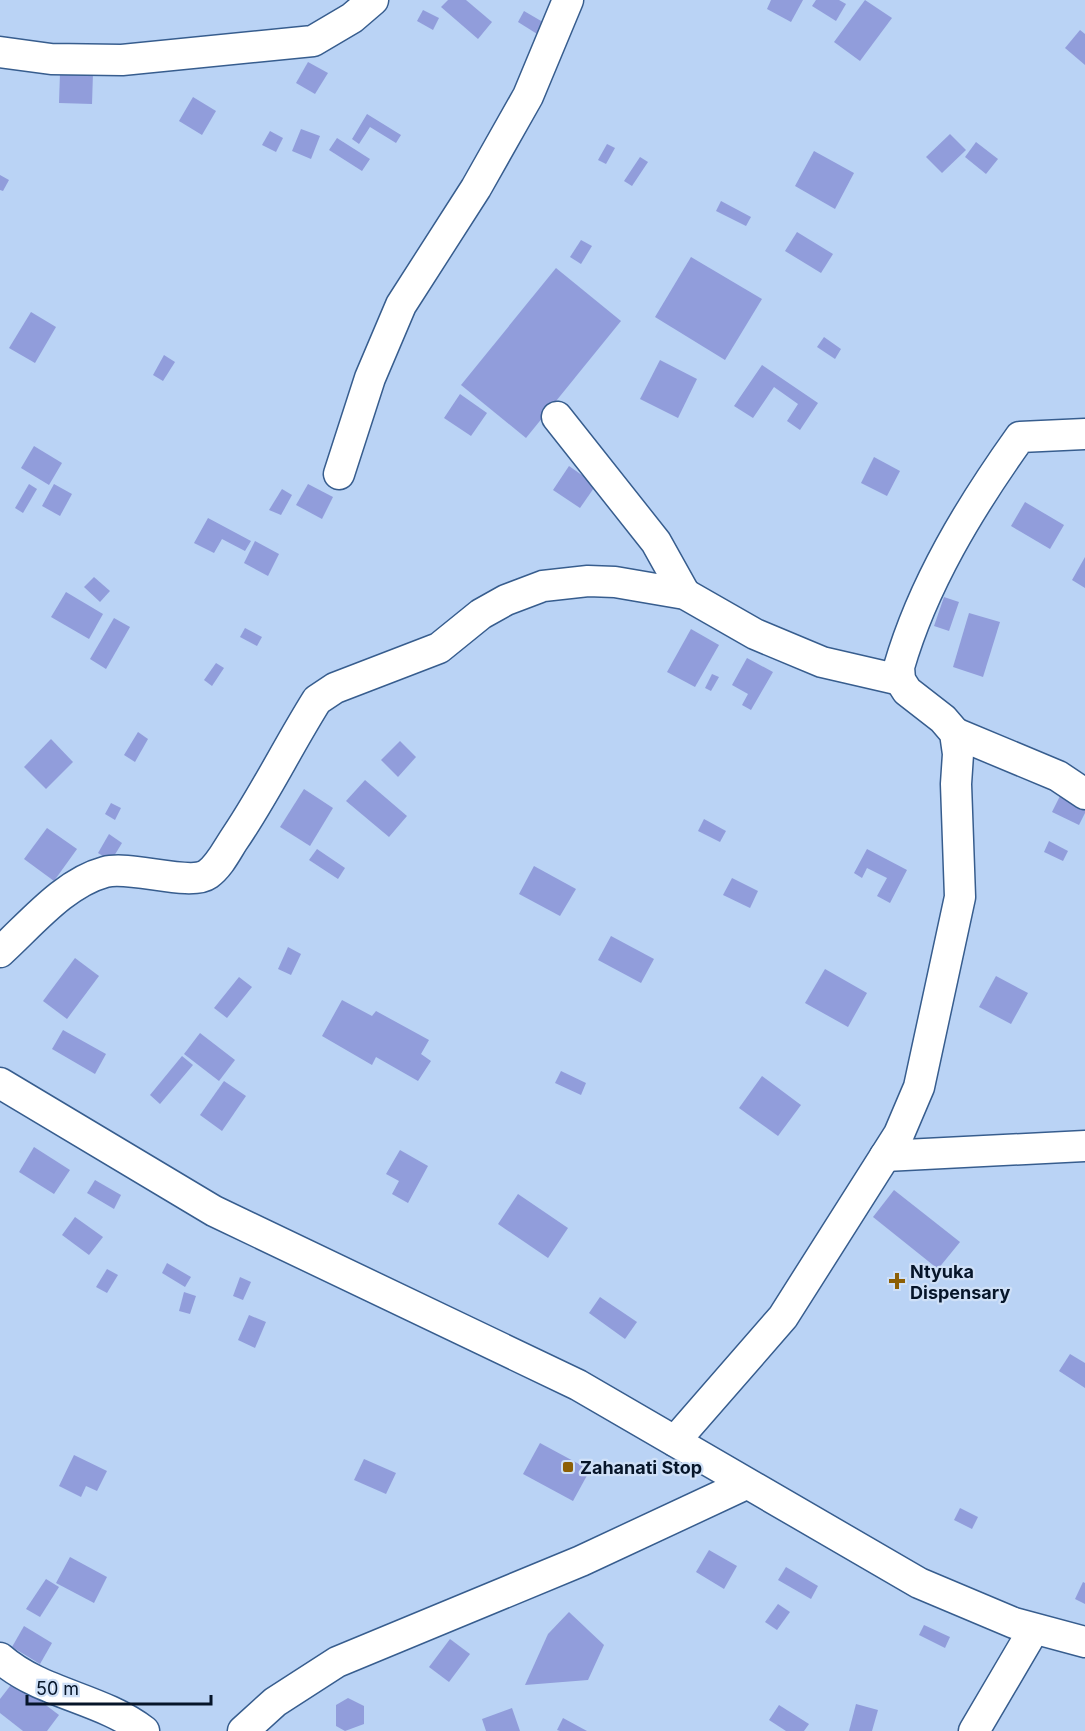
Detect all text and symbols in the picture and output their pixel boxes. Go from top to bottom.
place label: Ntyuka Dispensary [910,1261,1010,1303]
marker: Ntyuka Dispensary [888,1272,906,1290]
place label: Zahanati Stop [580,1457,702,1478]
marker: Zahanati Stop [561,1460,575,1474]
scale bar [27,1668,212,1706]
text: 50 m [36,1678,79,1699]

